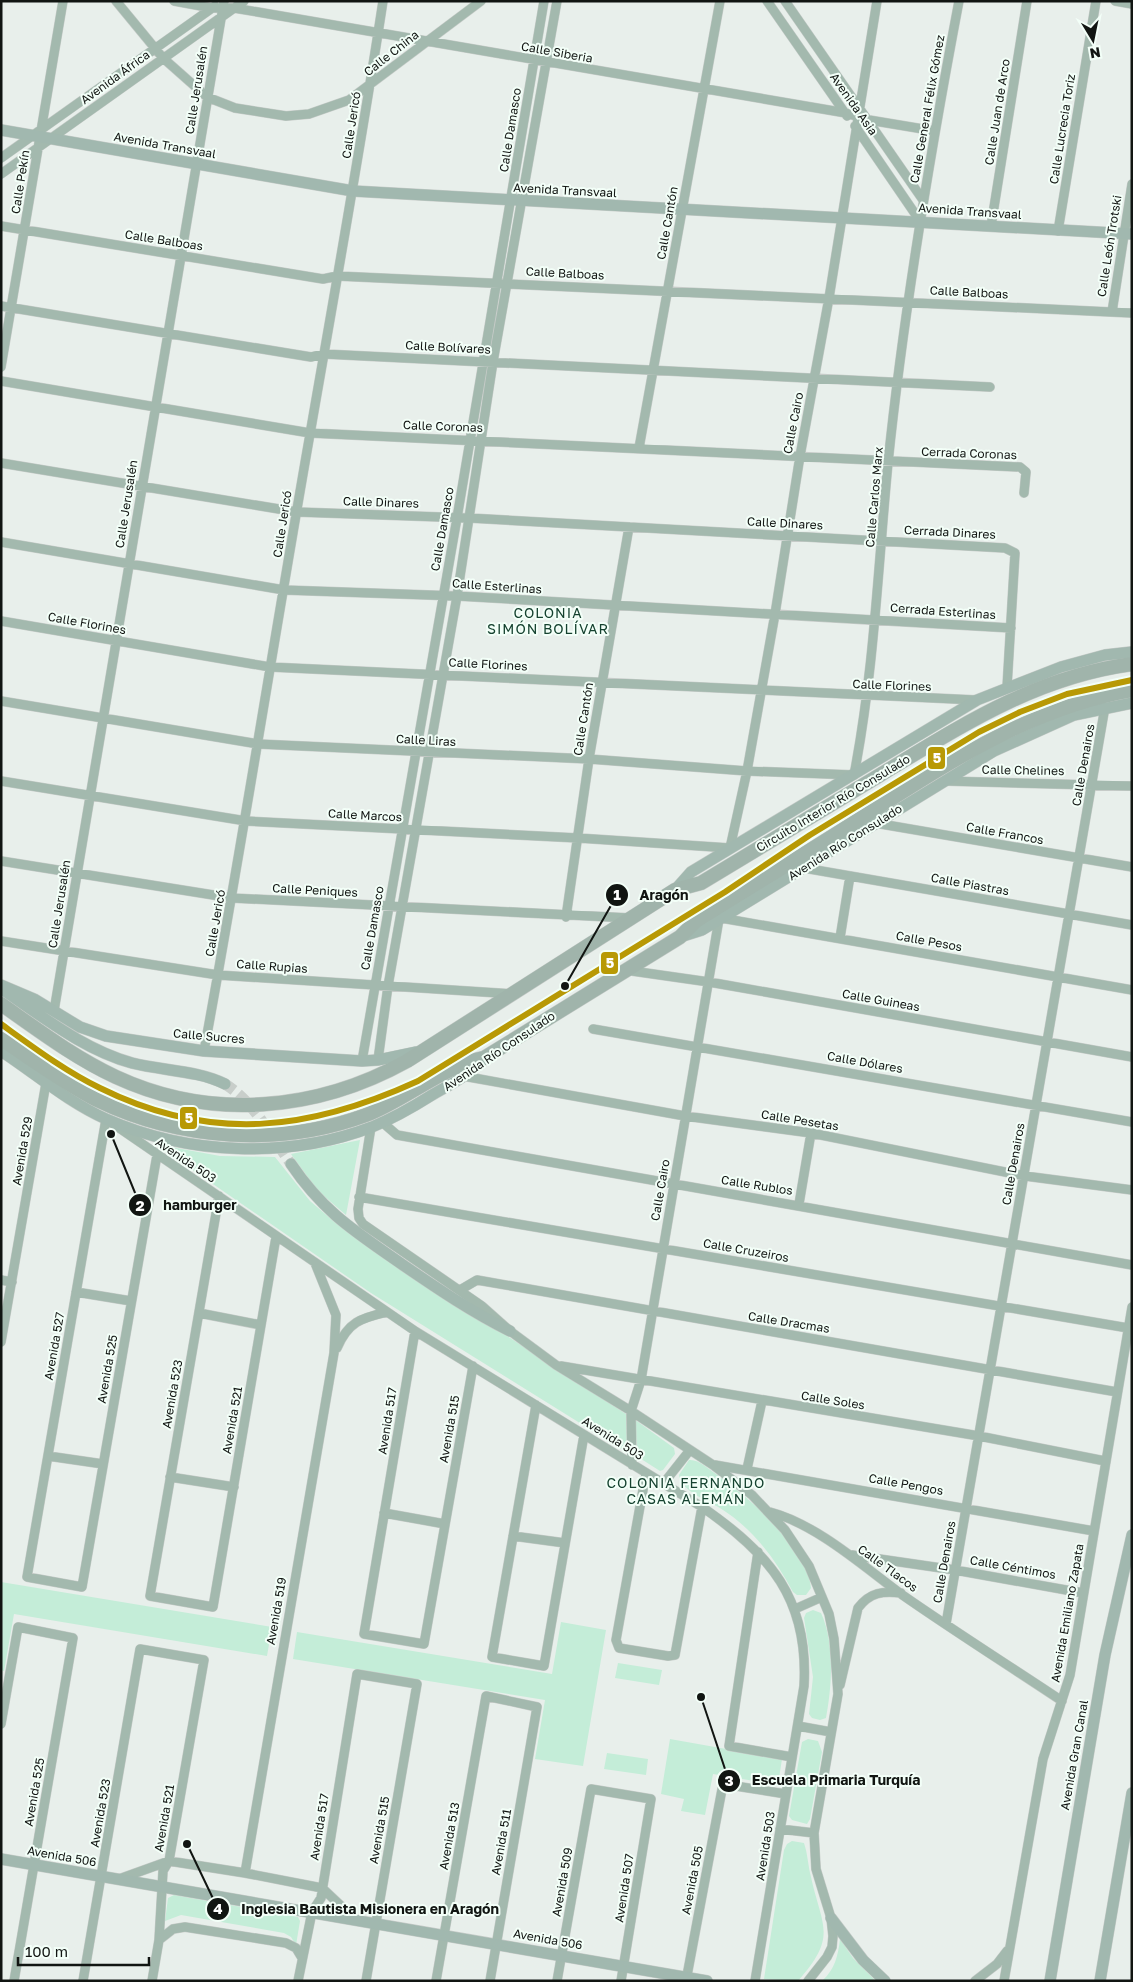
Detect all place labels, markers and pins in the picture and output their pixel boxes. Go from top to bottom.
callout: Aragón [604,880,698,909]
callout: hamburger [128,1191,246,1220]
callout: Escuela Primaria Turquía [717,1766,930,1795]
callout: Inglesia Bautista Misionera en Aragón [206,1894,509,1923]

